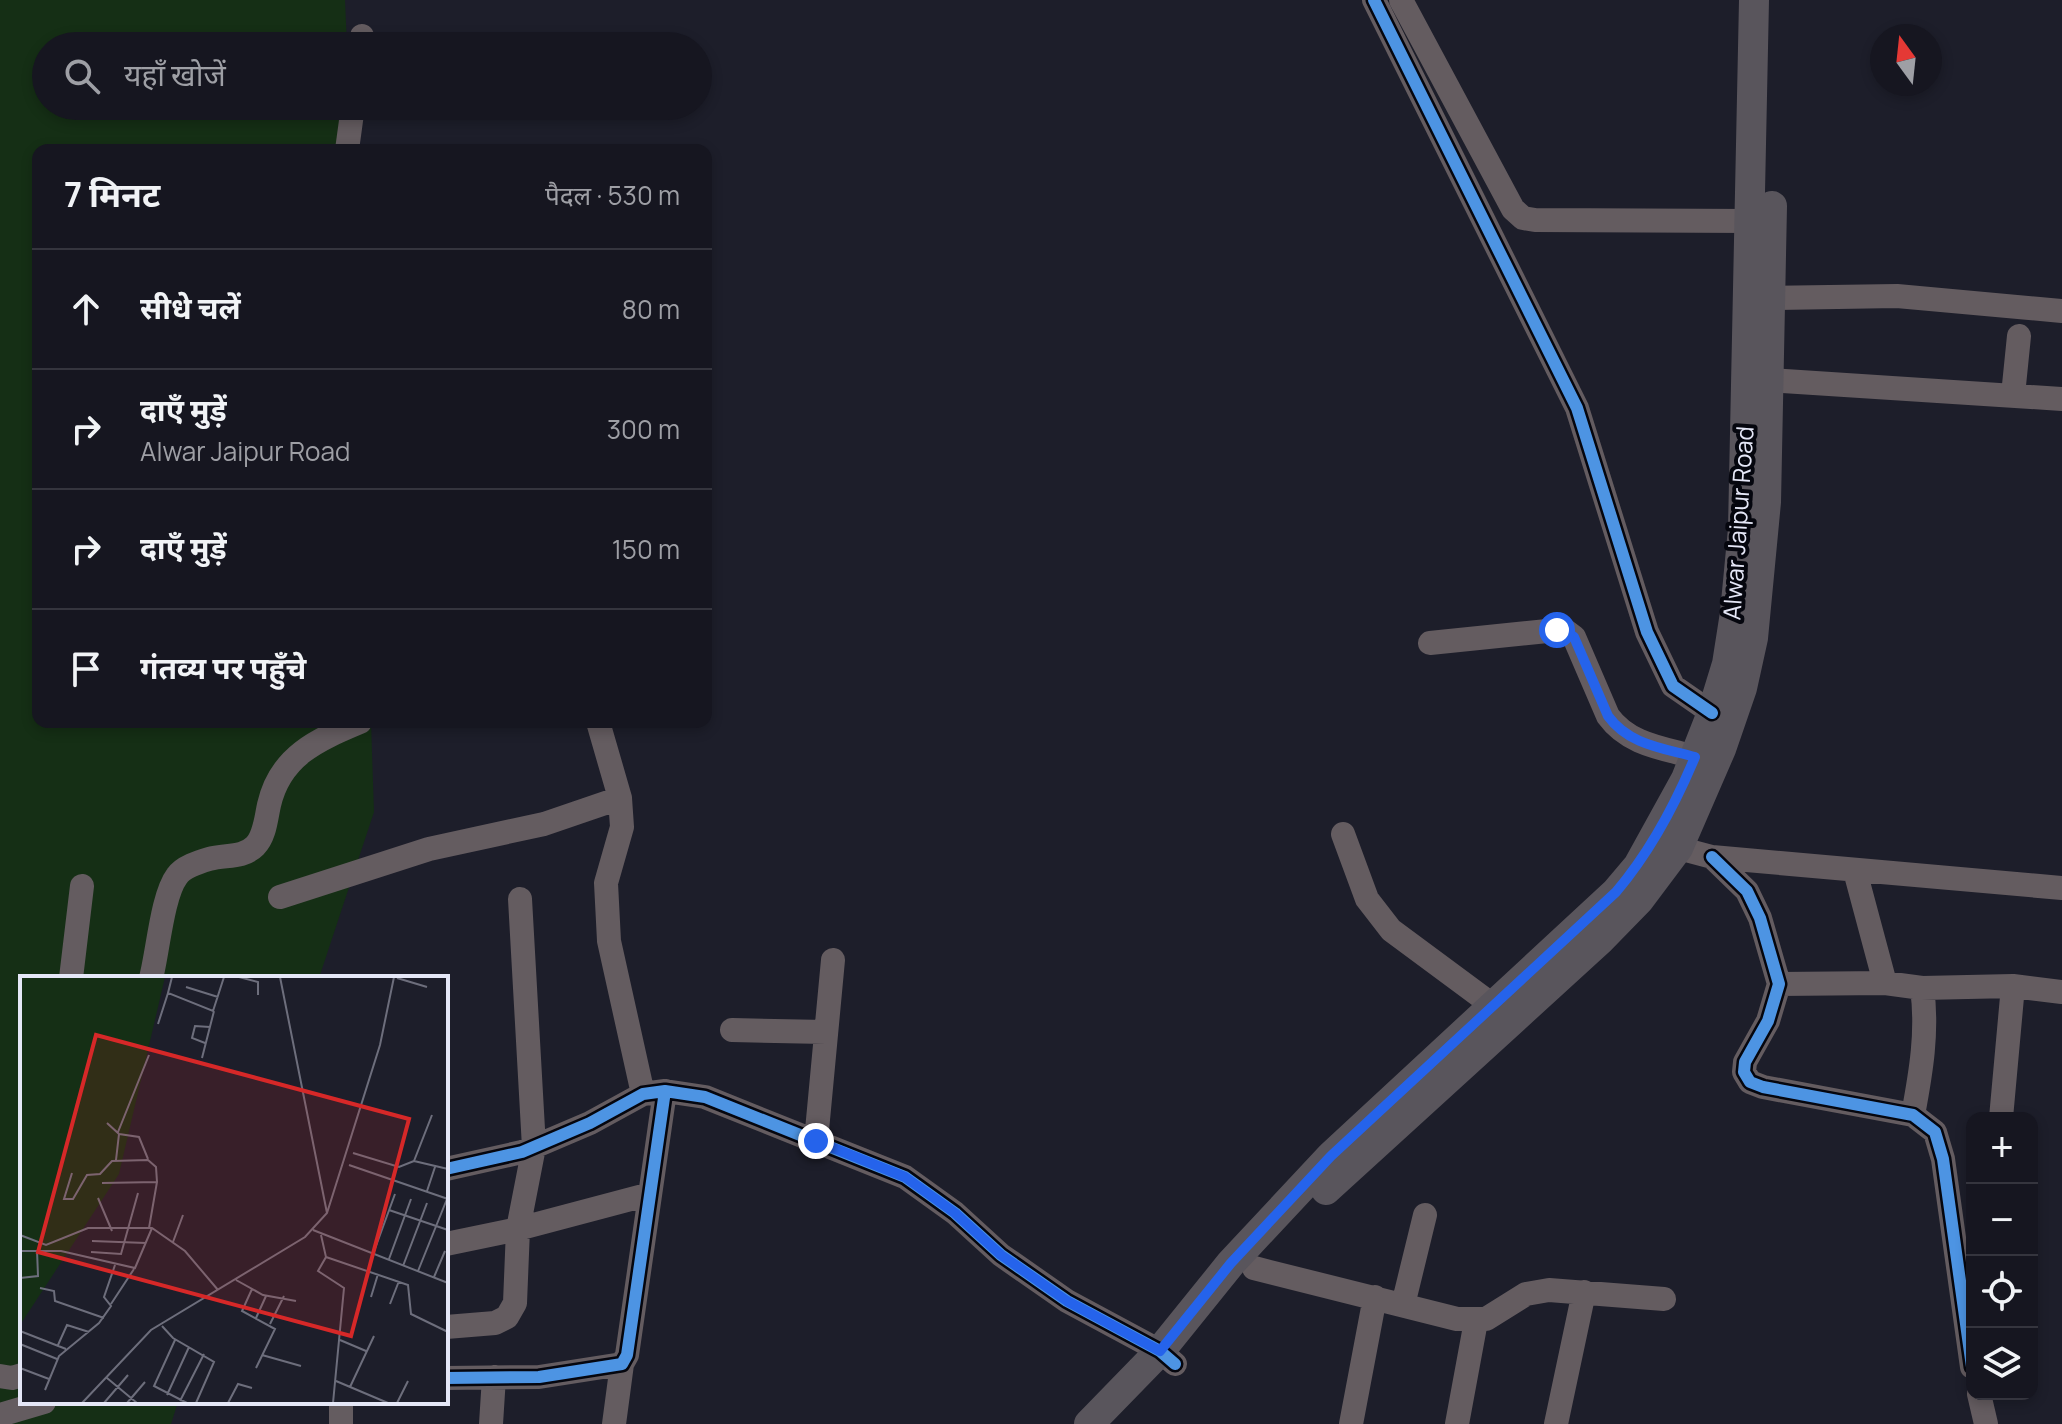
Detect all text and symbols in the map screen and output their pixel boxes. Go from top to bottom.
north arrow [1870,24,1942,96]
search box [32,32,712,120]
icon: search [60,54,104,98]
text: यहाँ खोजें [124,54,226,95]
text: 7 मिनट [64,171,160,217]
text: पैदल · 530 m [545,177,680,213]
icon: ahead [64,287,108,331]
text: सीधे चलें [140,287,241,328]
text: 80 m [622,291,680,327]
text: दाएँ मुड़ें [140,389,227,430]
icon: right [64,407,108,451]
text: 300 m [607,411,680,447]
street label: Alwar Jaipur Road [1714,425,1761,621]
text: Alwar Jaipur Road [140,433,350,469]
icon: right [64,527,108,571]
text: दाएँ मुड़ें [140,527,227,568]
text: 150 m [612,531,680,567]
route start [1539,612,1575,648]
icon: arrive [64,647,108,691]
text: गंतव्य पर पहुँचे [140,647,306,688]
inset map [20,976,448,1404]
map controls [1966,1112,2038,1400]
button: + [1966,1112,2038,1184]
route end [798,1123,834,1159]
button: − [1966,1184,2038,1256]
button: locate [1966,1256,2038,1328]
button: layers [1966,1328,2038,1400]

